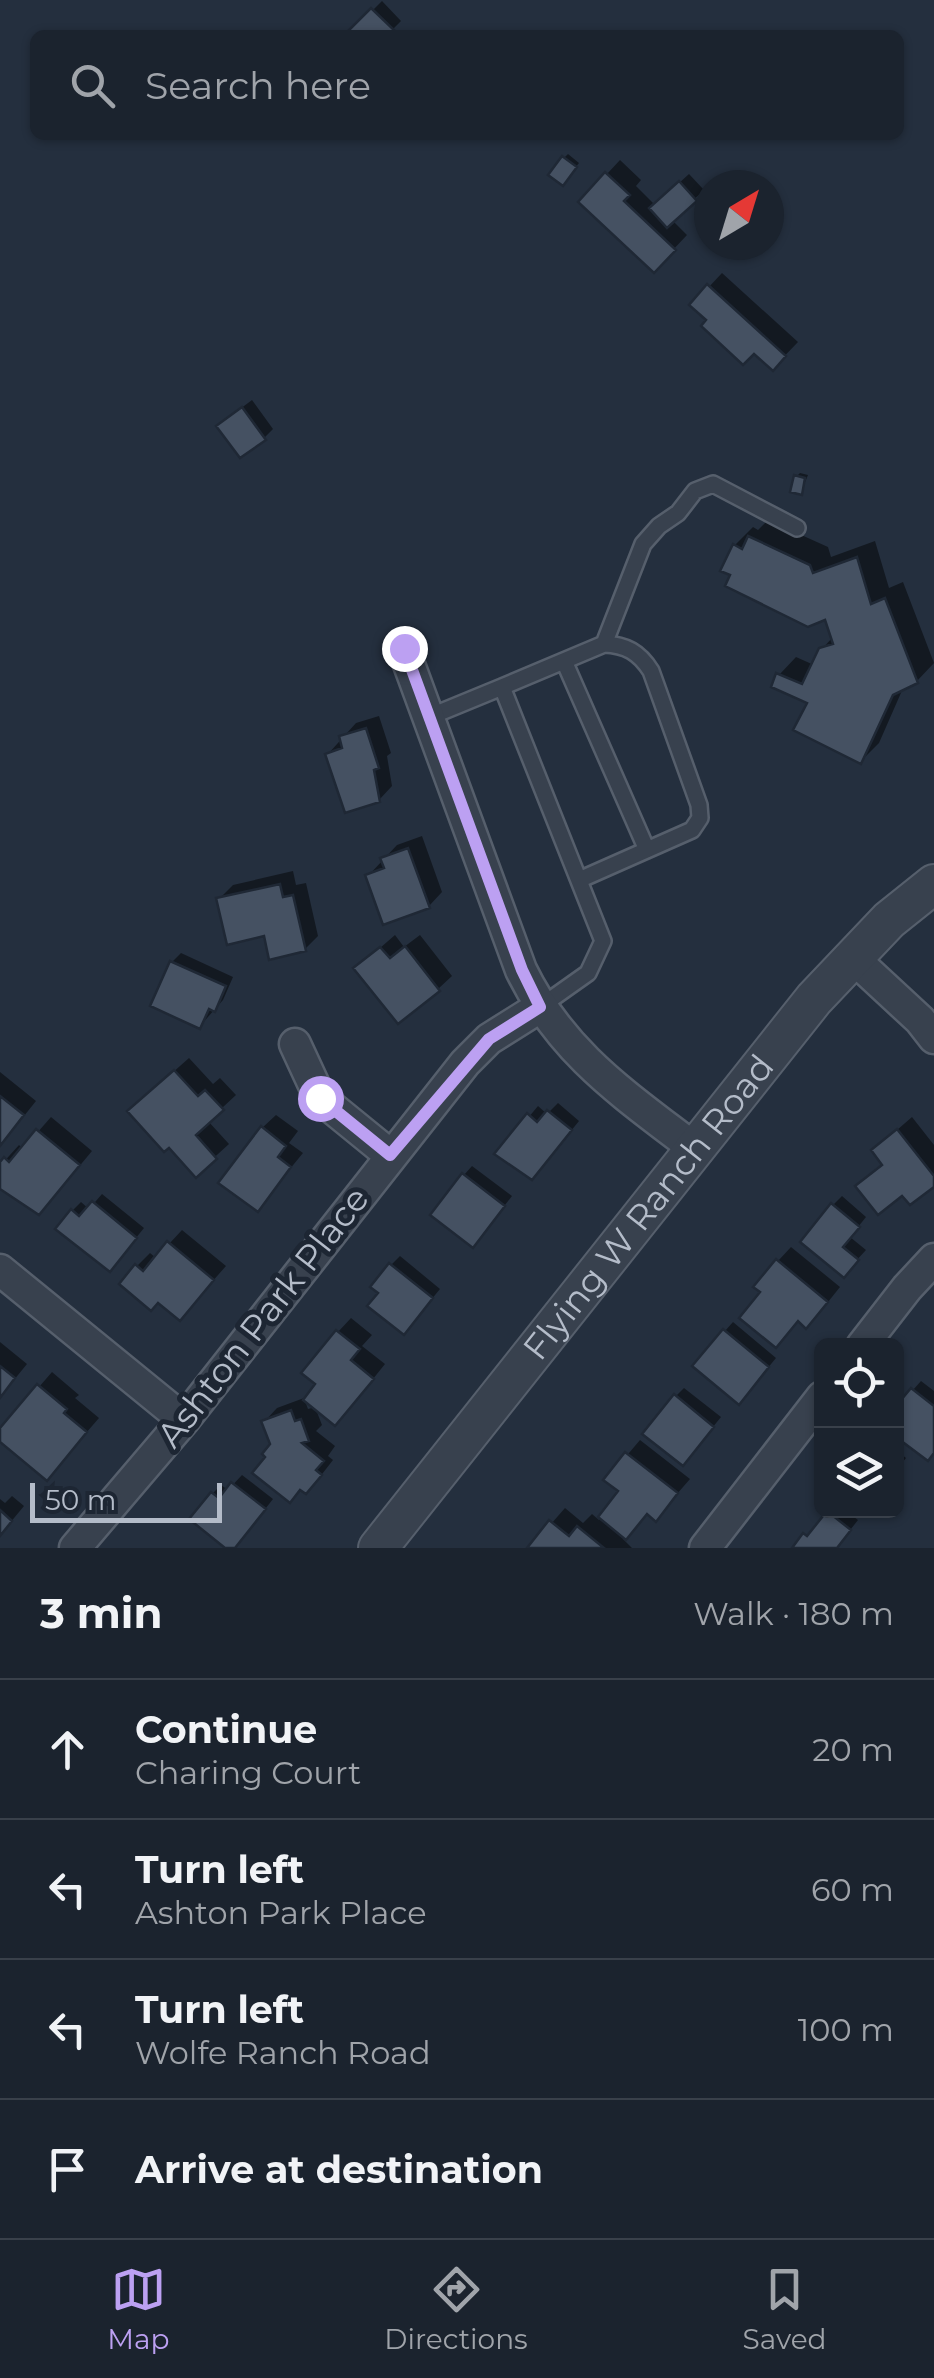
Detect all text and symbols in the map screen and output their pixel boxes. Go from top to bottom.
search box [30,30,904,140]
icon: search [65,58,120,113]
text: Search here [145,62,371,109]
north arrow [694,170,784,260]
route end [382,626,428,672]
street label: Flying W Ranch Road [514,1046,783,1368]
route start [298,1076,344,1122]
street label: Ashton Park Place [148,1178,378,1456]
map controls [814,1338,904,1518]
button: locate [814,1338,904,1428]
button: layers [814,1428,904,1518]
scale bar [30,1478,222,1522]
text: 50 m [45,1483,116,1517]
text: 3 min [40,1587,162,1639]
text: Walk · 180 m [693,1594,894,1633]
text: Continue [135,1706,317,1753]
icon: ahead [40,1722,95,1777]
text: 20 m [812,1730,894,1769]
text: Charing Court [135,1753,361,1792]
text: Turn left [135,1846,304,1893]
icon: left [40,1862,95,1917]
text: 60 m [811,1870,894,1909]
text: Ashton Park Place [135,1893,427,1932]
text: Turn left [135,1986,304,2033]
icon: left [40,2002,95,2057]
text: 100 m [798,2010,894,2049]
text: Wolfe Ranch Road [135,2033,431,2072]
icon: arrive [40,2142,95,2197]
text: Arrive at destination [135,2146,543,2193]
tab: Map [107,2262,170,2356]
tab: Directions [384,2262,528,2356]
tab: Saved [742,2262,827,2356]

